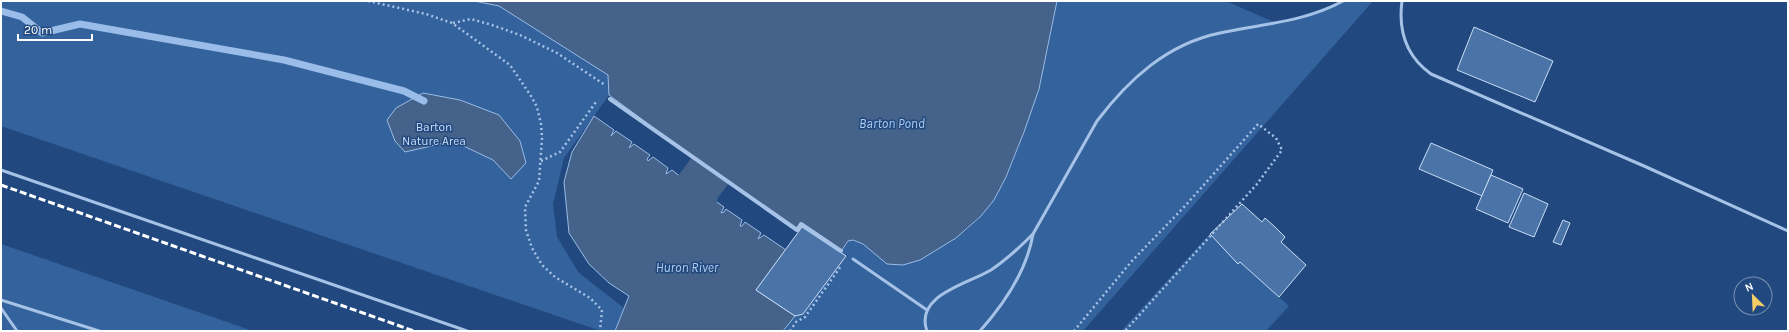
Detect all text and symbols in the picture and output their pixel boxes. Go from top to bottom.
scale bar [18,16,92,42]
text: 20 m [24,23,52,37]
water label: Barton Pond [859,116,925,131]
park label: Barton Nature Area [402,120,466,148]
water label: Huron River [656,260,719,275]
north arrow [1733,276,1773,316]
text: N [1743,280,1755,295]

